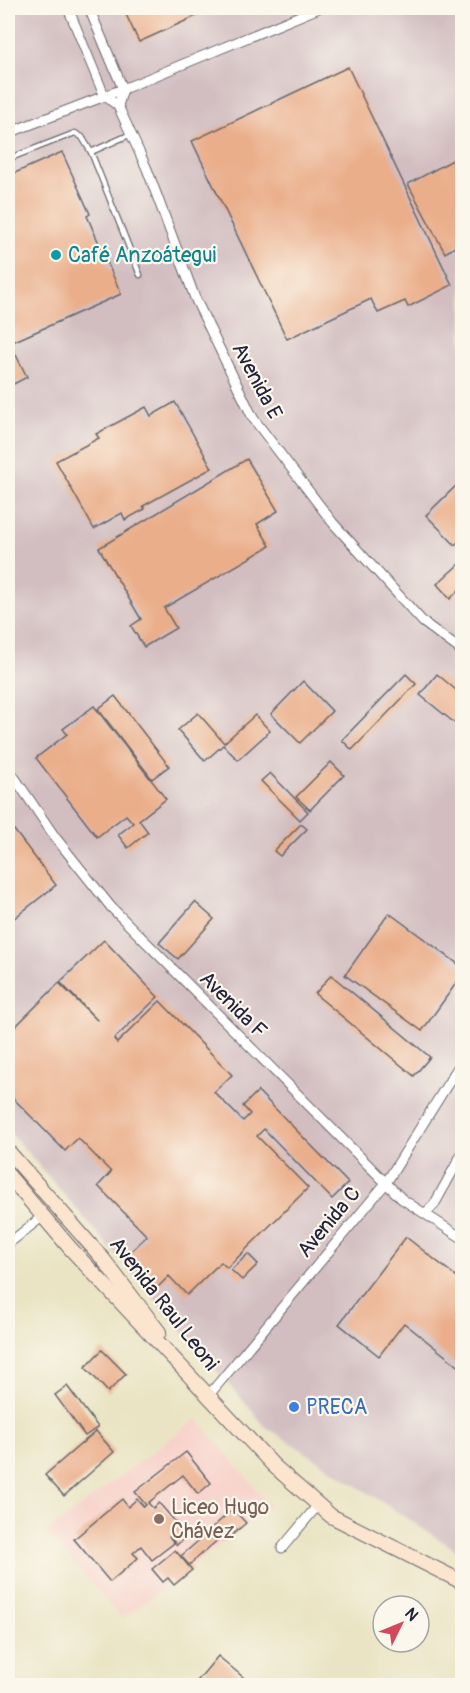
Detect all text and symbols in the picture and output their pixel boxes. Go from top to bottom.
place label: Café Anzoátegui [68,242,216,269]
marker: Café Anzoátegui [49,248,63,262]
street label: Avenida E [226,338,288,424]
street label: Avenida F [194,966,272,1044]
street label: Avenida C [291,1181,367,1263]
street label: Avenida Raul Leoni [103,1232,225,1377]
place label: PRECA [306,1394,367,1421]
marker: PRECA [287,1400,301,1414]
place label: Liceo Hugo Chávez [171,1494,269,1545]
marker: Liceo Hugo Chávez [152,1512,166,1526]
north arrow [371,1594,431,1654]
text: N [400,1604,422,1625]

